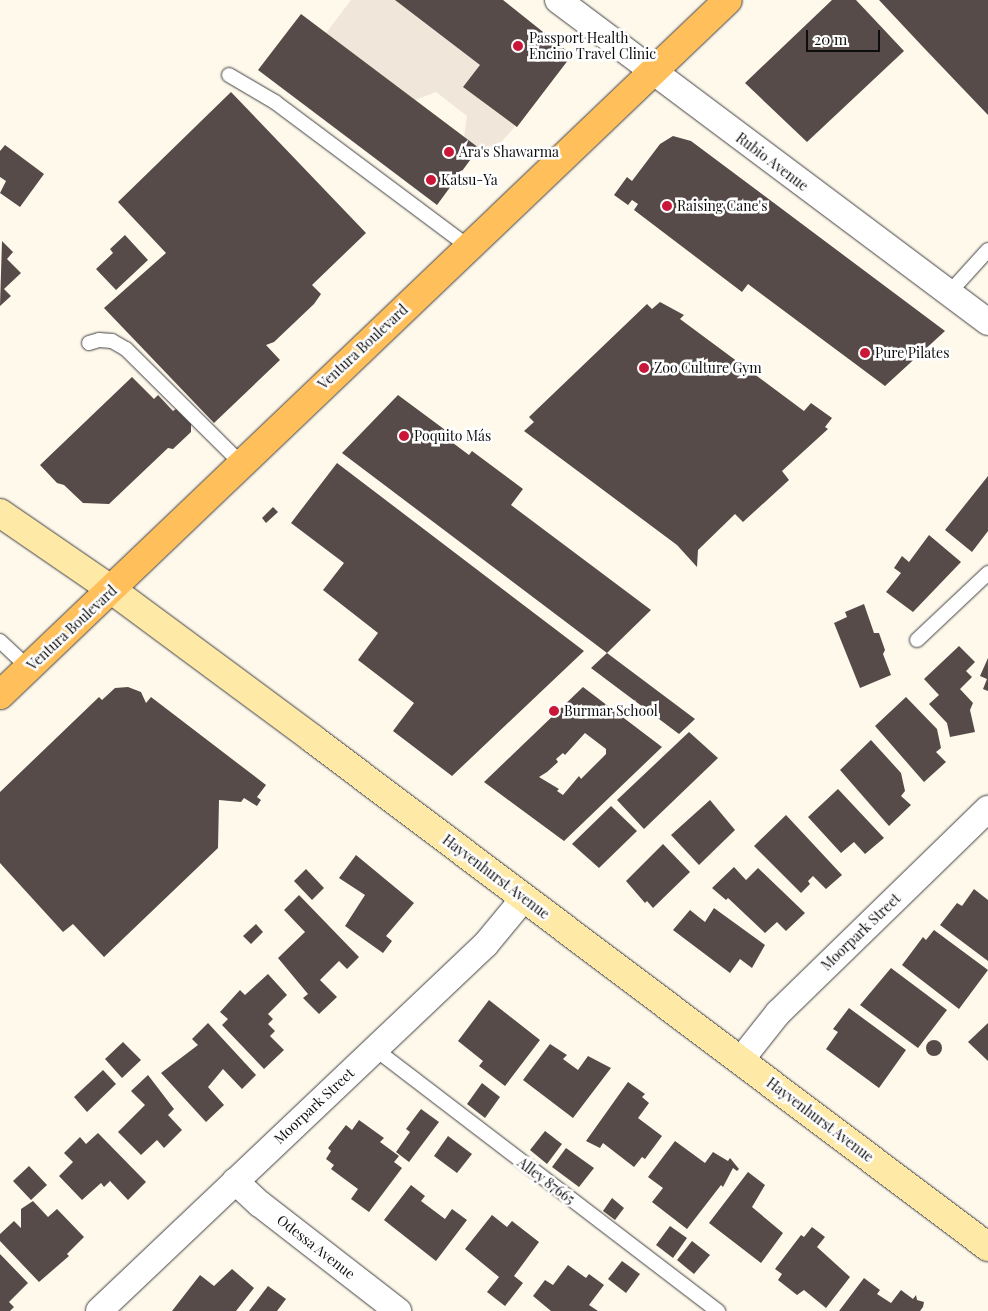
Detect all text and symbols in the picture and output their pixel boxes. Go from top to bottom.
scale bar [808,20,882,52]
text: 20 m [814,29,847,49]
place label: Passport Health Encino Travel Clinic [529,30,656,62]
marker: Passport Health Encino Travel Clinic [511,39,525,53]
street label: Rubio Avenue [732,129,812,195]
place label: Ara's Shawarma [459,144,559,160]
marker: Ara's Shawarma [443,146,455,158]
place label: Katsu-Ya [441,172,498,188]
marker: Katsu-Ya [425,174,437,186]
place label: Raising Cane's [677,198,767,214]
marker: Raising Cane's [661,200,673,212]
street label: Ventura Boulevard [315,301,411,393]
place label: Pure Pilates [875,345,949,361]
marker: Pure Pilates [859,347,871,359]
place label: Zoo Culture Gym [654,360,762,376]
marker: Zoo Culture Gym [638,362,650,374]
place label: Poquito Más [414,428,491,444]
marker: Poquito Más [398,430,410,442]
street label: Ventura Boulevard [24,582,120,674]
place label: Burmar School [564,703,658,719]
marker: Burmar School [548,705,560,717]
street label: Hayvenhurst Avenue [439,831,553,923]
street label: Moorpark Street [818,890,904,974]
street label: Moorpark Street [270,1065,358,1147]
street label: Hayvenhurst Avenue [763,1074,877,1166]
street label: Alley 87665 [514,1154,578,1208]
street label: Odessa Avenue [273,1211,359,1283]

